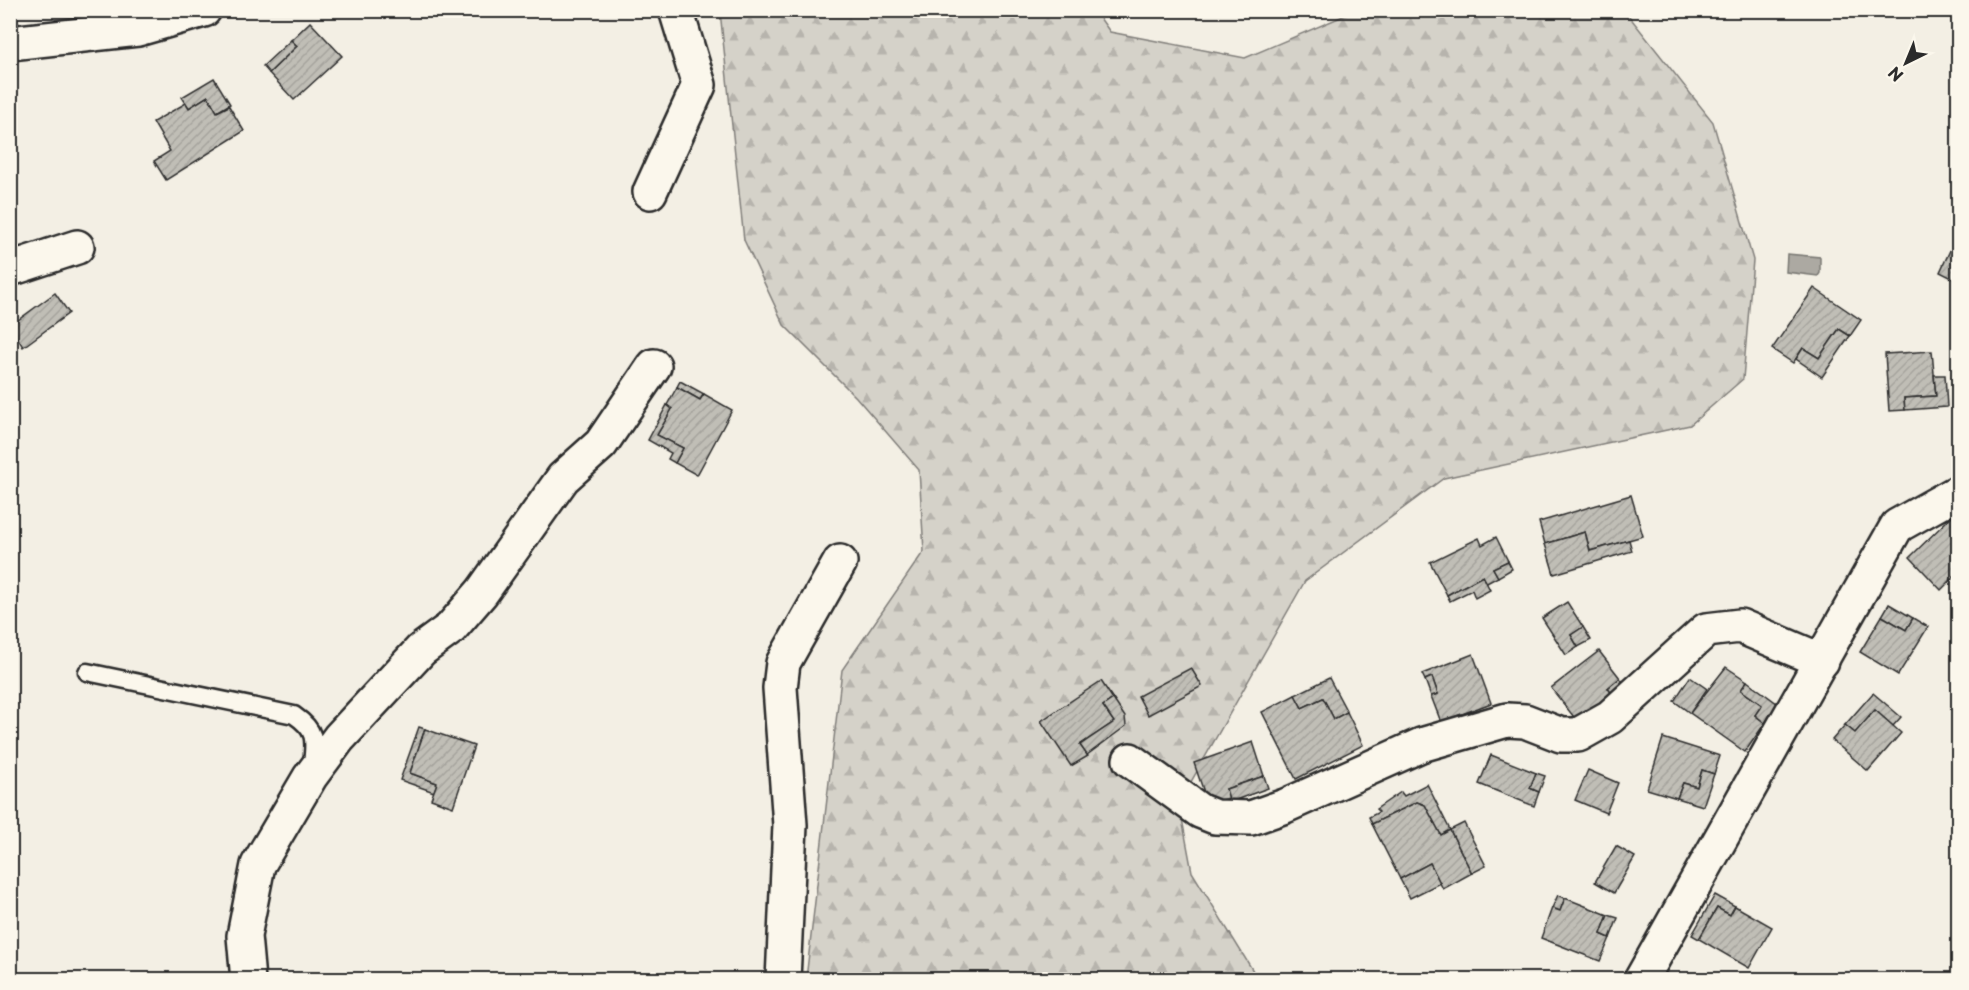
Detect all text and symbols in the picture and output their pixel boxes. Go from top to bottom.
north arrow [1876,33,1936,93]
text: N [1882,62,1908,88]

